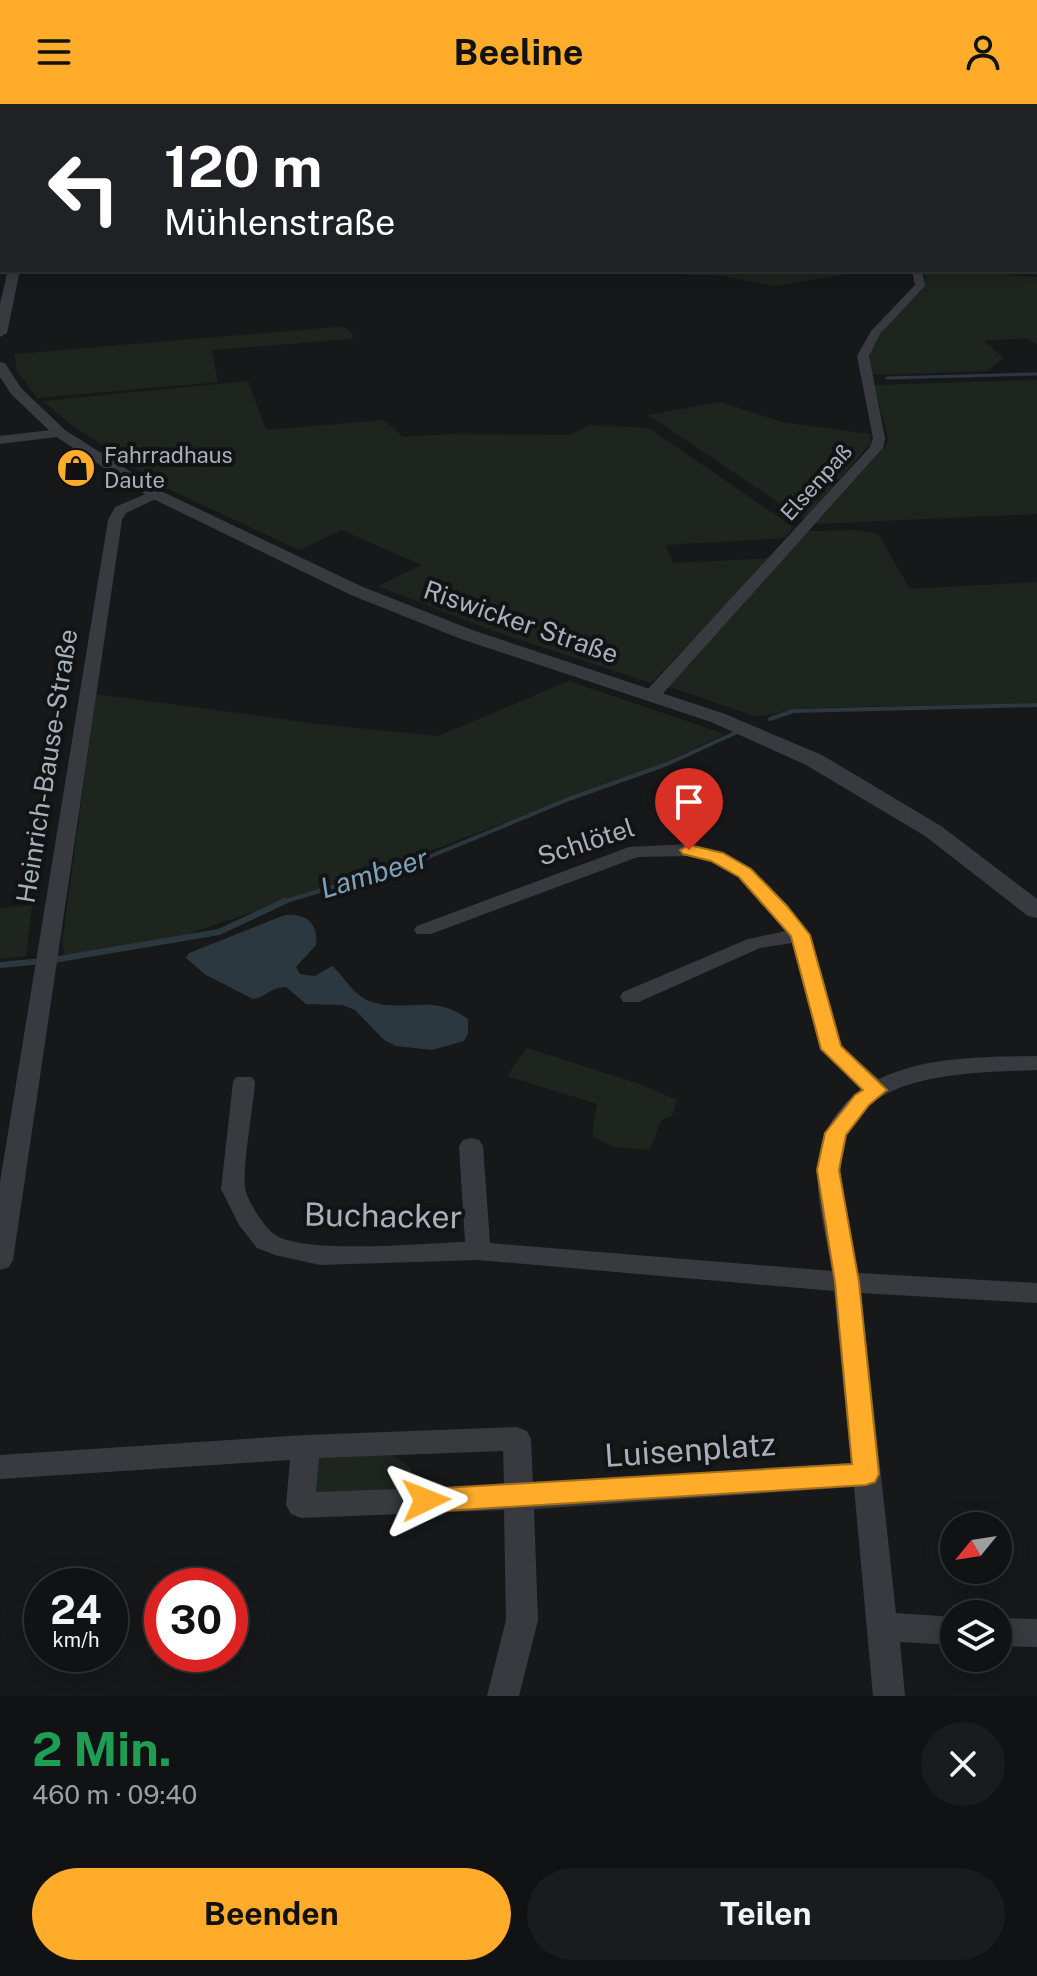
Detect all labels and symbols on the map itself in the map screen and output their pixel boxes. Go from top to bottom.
street label: Elsenpaß [775,438,857,526]
place label: Fahrradhaus Daute [104,442,233,493]
shop icon: Fahrradhaus Daute [55,447,97,489]
street label: Riswicker Straße [420,574,623,669]
street label: Heinrich-Bause-Straße [10,627,83,905]
pin [655,768,723,850]
street label: Schlötel [533,811,638,872]
water label: Lambeer [316,840,432,904]
street label: Buchacker [304,1196,462,1235]
street label: Luisenplatz [603,1425,777,1474]
position arrow [384,1458,468,1542]
north arrow [940,1512,1012,1584]
speed limit sign: 30 [144,1568,248,1672]

